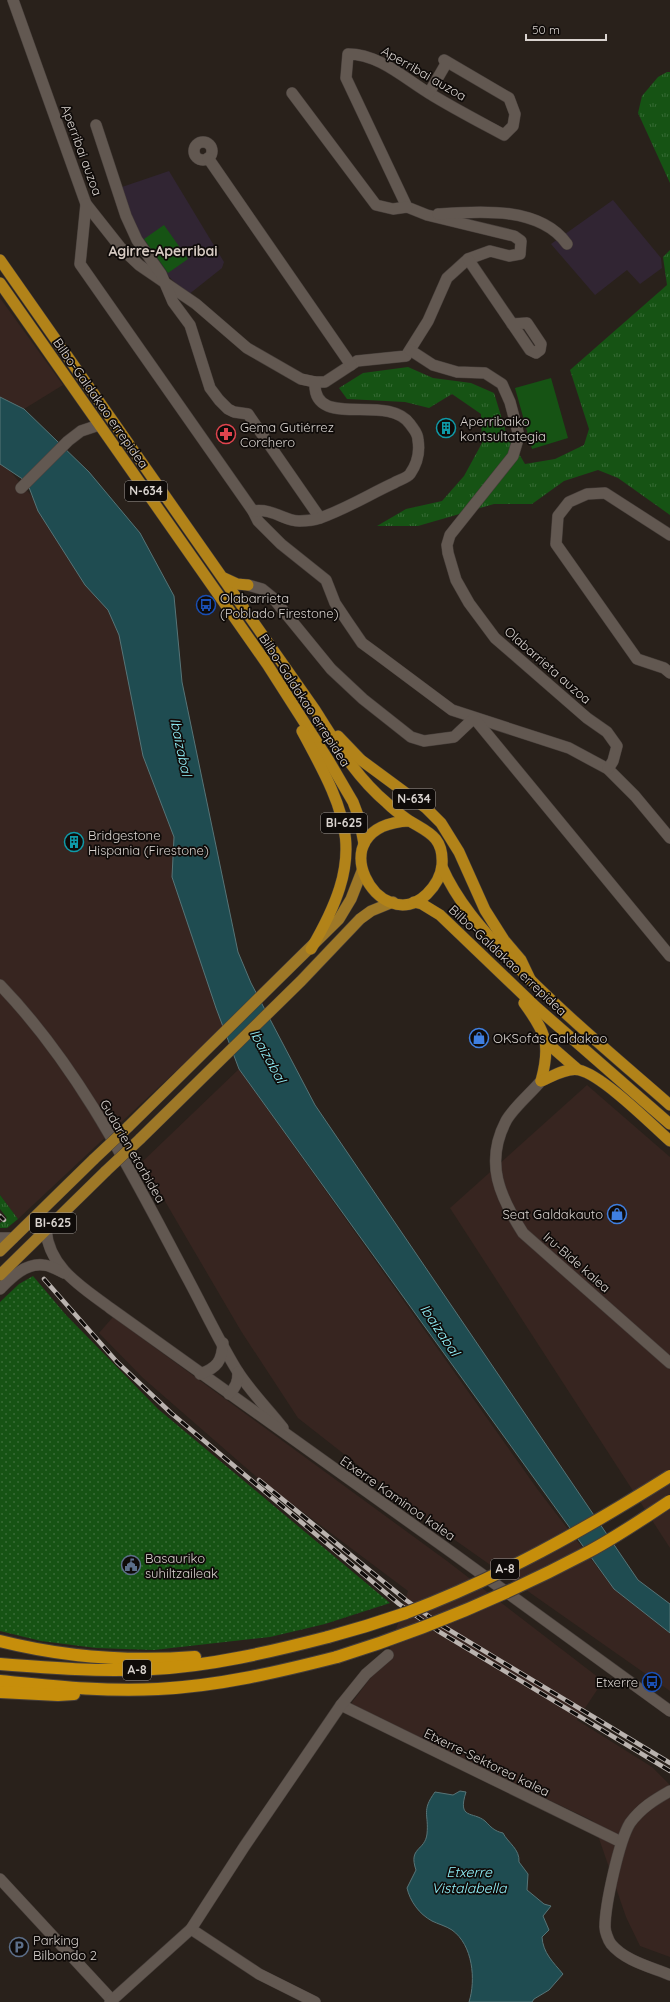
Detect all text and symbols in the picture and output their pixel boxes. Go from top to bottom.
scale bar [526,16,606,42]
text: 50 m [532,22,560,37]
street label: Aperribai auzoa [379,42,469,104]
street label: Aperribai auzoa [58,102,106,198]
district label: Agirre-Aperribai [108,242,218,260]
street label: Bilbo-Galdakao errepidea [50,335,152,471]
place label: Aperribaiko kontsultategia [460,413,546,444]
building icon: Aperribaiko kontsultategia [435,417,457,439]
place label: Gema Gutiérrez Corchero [240,419,334,450]
pharmacy icon: Gema Gutiérrez Corchero [215,423,237,445]
road number: N-634 [125,481,167,501]
place label: Olabarrieta (Poblado Firestone) [220,590,339,621]
bus stop icon: Olabarrieta (Poblado Firestone) [195,594,217,616]
street label: Olabarrieta auzoa [501,623,595,707]
street label: Bilbo-Galdakao errepidea [256,631,354,769]
water label: Ibaizabal [166,716,196,779]
road number: N-634 [393,789,435,809]
road number: BI-625 [321,813,367,833]
place label: Bridgestone Hispania (Firestone) [88,827,209,858]
building icon: Bridgestone Hispania (Firestone) [63,831,85,853]
street label: Bilbo-Galdakao errepidea [446,901,570,1019]
water label: Ibaizabal [246,1026,291,1088]
shop icon: OKSofás Galdakao [468,1027,490,1049]
place label: OKSofás Galdakao [493,1030,607,1046]
street label: Gudarien etorbidea [97,1096,169,1206]
shop icon: Seat Galdakauto [606,1203,628,1225]
place label: Seat Galdakauto [503,1206,603,1222]
road number: BI-625 [30,1213,76,1233]
street label: Iru-Bide kalea [540,1229,614,1295]
water label: Ibaizabal [416,1301,465,1361]
street label: Etxerre Kaminoa kalea [337,1452,459,1544]
place label: Basauriko suhiltzaileak [145,1550,218,1581]
public building icon: Basauriko suhiltzaileak [120,1554,142,1576]
road number: A-8 [491,1559,519,1579]
road number: A-8 [123,1660,151,1680]
bus stop icon: Etxerre [641,1671,663,1693]
place label: Etxerre [596,1674,638,1690]
street label: Etxerre-Sektorea kalea [422,1725,552,1799]
water label: Etxerre Vistalabella [431,1863,508,1897]
place label: Parking Bilbondo 2 [33,1932,97,1963]
parking icon: Parking Bilbondo 2 [8,1936,30,1958]

